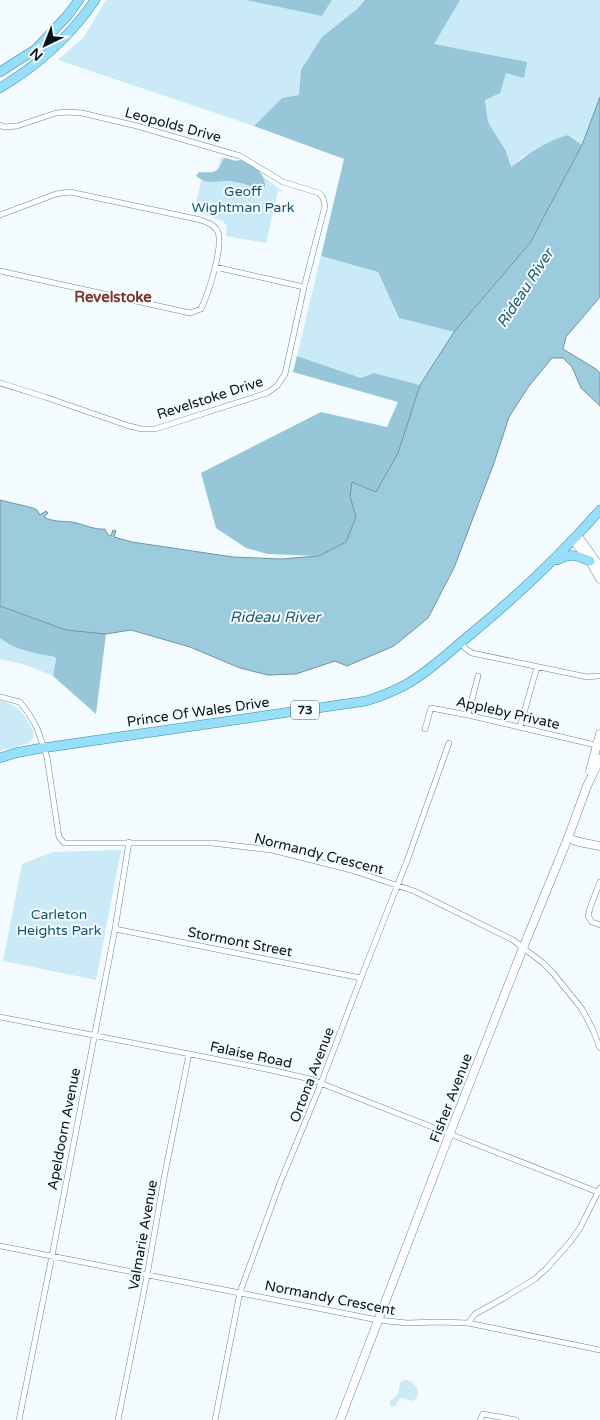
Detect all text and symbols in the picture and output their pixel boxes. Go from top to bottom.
north arrow [20,20,70,70]
text: N [27,44,46,64]
street label: Leopolds Drive [123,104,223,146]
park label: Geoff Wightman Park [192,183,295,216]
water label: Rideau River [493,243,558,331]
district label: Revelstoke [74,288,152,306]
street label: Revelstoke Drive [155,373,265,423]
water label: Rideau River [230,608,322,626]
street label: Appleby Private [455,693,561,733]
street label: Prince Of Wales Drive [126,694,270,730]
road number: 73 [291,700,319,720]
street label: Normandy Crescent [253,830,386,878]
park label: Carleton Heights Park [17,906,102,939]
street label: Stormont Street [186,924,294,961]
street label: Ortona Avenue [286,1025,338,1125]
street label: Falaise Road [208,1038,294,1072]
street label: Fisher Avenue [426,1051,476,1145]
street label: Apeldoorn Avenue [44,1066,84,1192]
street label: Valmarie Avenue [125,1179,161,1291]
street label: Normandy Crescent [263,1277,397,1319]

